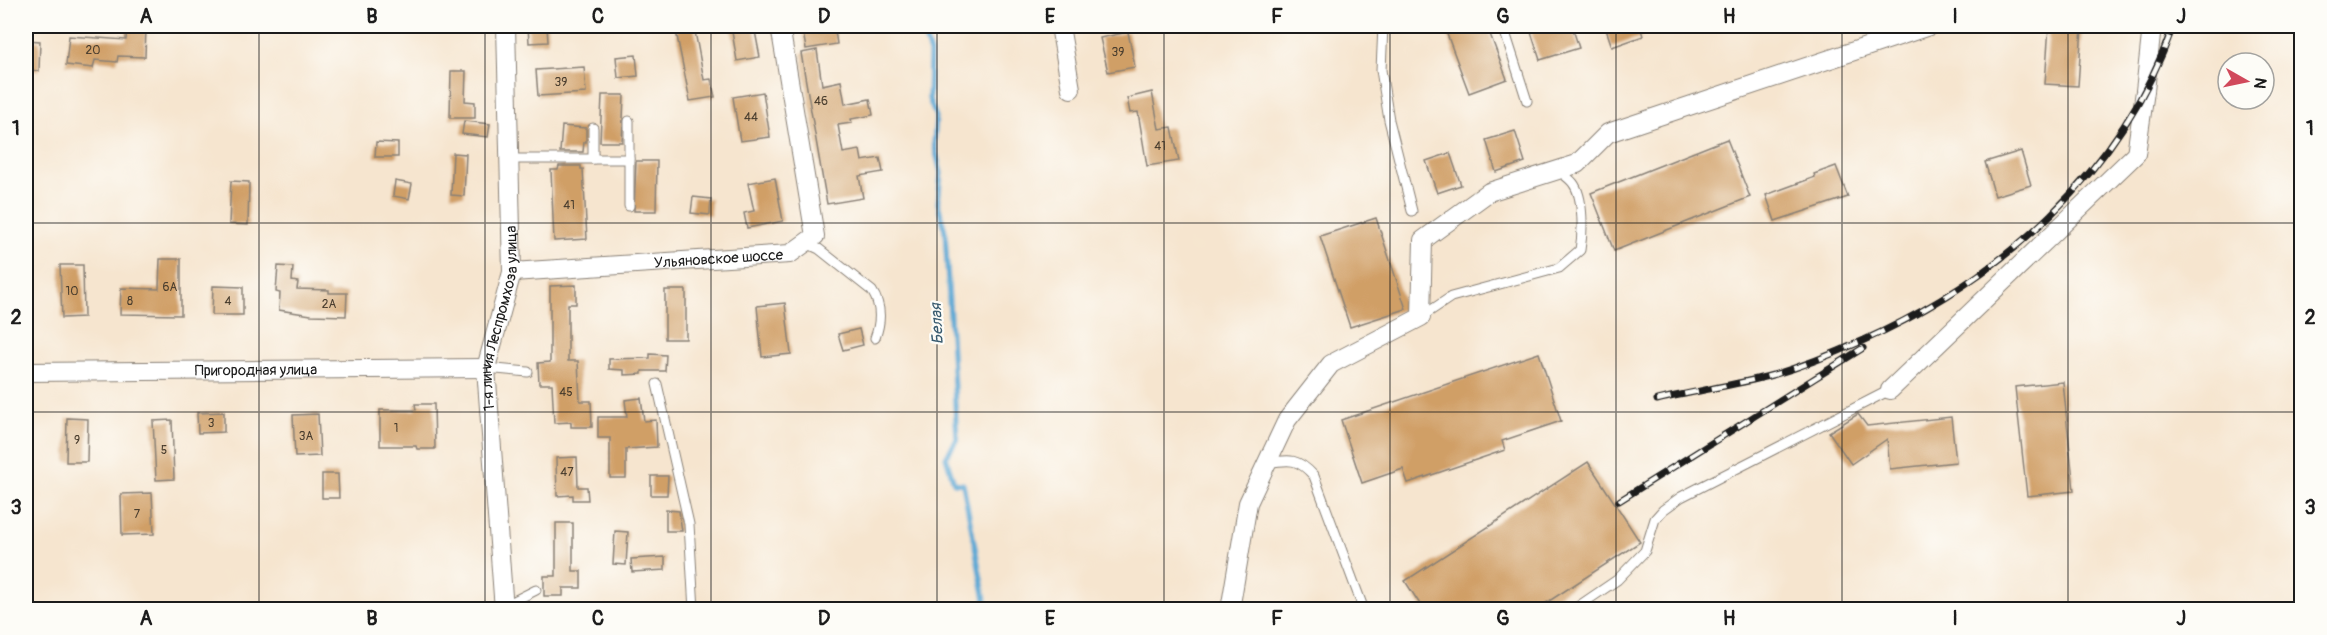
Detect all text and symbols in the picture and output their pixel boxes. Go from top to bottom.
text: A [140,4,153,29]
text: B [366,4,378,29]
text: C [592,4,604,29]
text: D [818,4,831,29]
text: E [1045,4,1056,29]
text: F [1271,4,1283,29]
text: G [1496,4,1510,29]
text: H [1723,4,1736,29]
text: I [1952,4,1958,29]
text: J [2176,4,2186,29]
house number: 20 [86,43,100,58]
house number: 39 [1112,45,1124,60]
north arrow [2216,51,2276,111]
house number: 39 [555,75,567,90]
text: N [2249,76,2271,90]
house number: 46 [814,94,828,109]
house number: 44 [744,110,758,125]
text: 1 [12,116,20,141]
text: 1 [2306,116,2314,141]
house number: 41 [1154,139,1166,154]
house number: 41 [563,198,575,213]
street label: 1-я линия Леспромхоза улица [476,225,522,412]
street label: Ульяновское шоссе [653,245,784,272]
house number: 6А [163,280,178,295]
house number: 10 [66,284,78,299]
house number: 8 [127,294,133,309]
house number: 4 [225,294,232,309]
house number: 2А [322,297,336,312]
water label: Белая [926,302,948,345]
text: 2 [10,305,22,330]
text: 2 [2304,305,2316,330]
street label: Пригородная улица [195,360,317,380]
house number: 45 [559,385,573,400]
house number: 3 [208,416,215,431]
house number: 1 [394,421,398,436]
house number: 3А [299,429,313,444]
house number: 9 [74,433,80,448]
house number: 5 [161,443,167,458]
house number: 47 [560,465,574,480]
text: 3 [10,495,22,520]
text: 3 [2304,495,2316,520]
house number: 7 [134,507,141,522]
text: A [140,606,153,631]
text: B [366,606,378,631]
text: C [592,606,604,631]
text: D [818,606,831,631]
text: E [1045,606,1056,631]
text: F [1271,606,1283,631]
text: G [1496,606,1510,631]
text: H [1723,606,1736,631]
text: I [1952,606,1958,631]
text: J [2176,606,2186,631]

